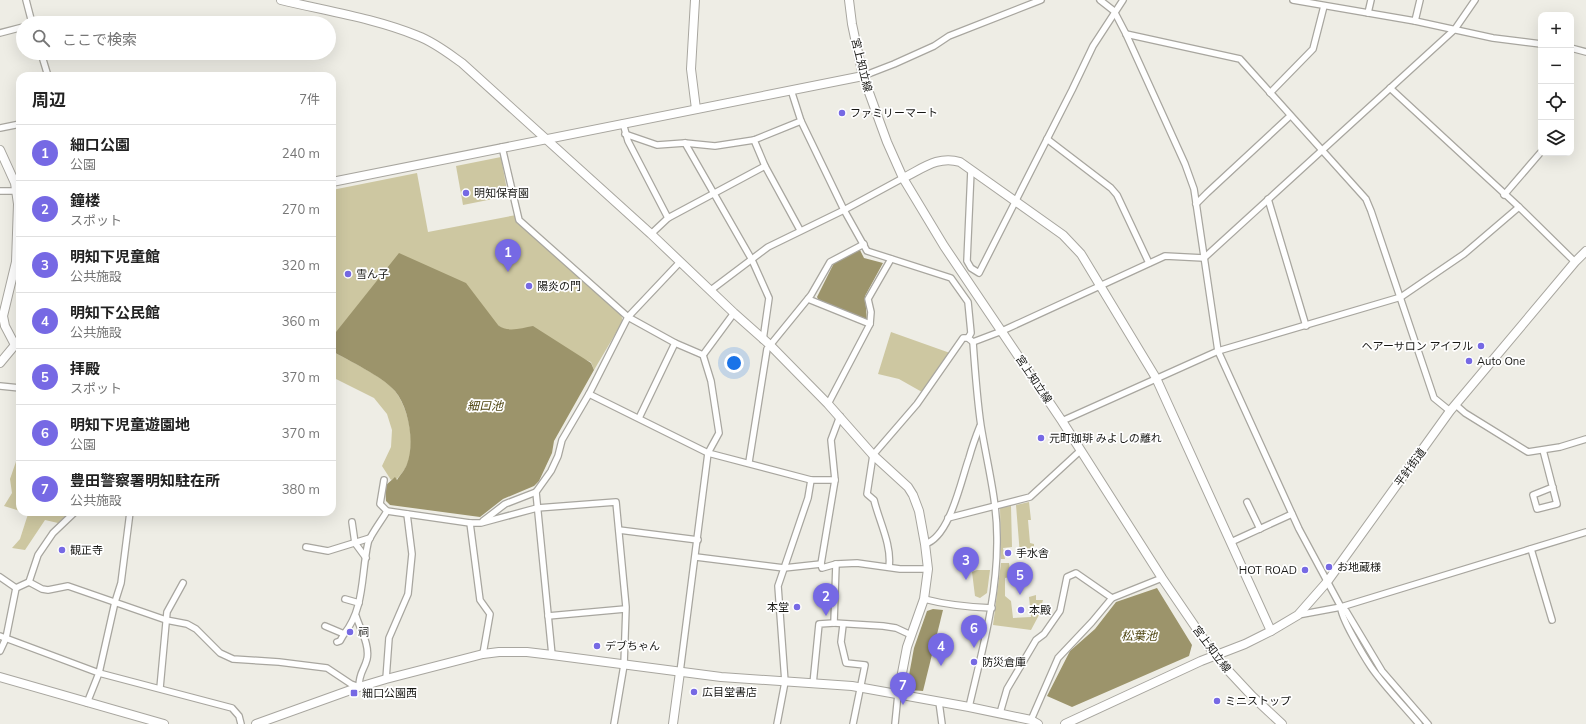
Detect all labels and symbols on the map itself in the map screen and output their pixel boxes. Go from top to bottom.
street label: 宮上知立線 [849,37,875,93]
place label: ファミリーマート [850,106,938,120]
marker: ファミリーマート [837,108,847,118]
place label: 明知保育園 [474,186,529,200]
marker: 明知保育園 [461,188,471,198]
pin: 1 [495,239,521,272]
place label: 雪ん子 [356,267,389,281]
marker: 雪ん子 [343,269,353,279]
place label: 陽炎の門 [537,279,581,293]
marker: 陽炎の門 [524,281,534,291]
place label: ヘアーサロン アイフル [1362,339,1473,353]
marker: ヘアーサロン アイフル [1476,341,1486,351]
street label: 宮上知立線 [1013,352,1055,406]
your location [724,353,744,373]
place label: Auto One [1477,354,1525,368]
marker: Auto One [1464,356,1474,366]
water label: 細口池 [467,398,504,413]
place label: 元町珈琲 みよしの離れ [1049,431,1162,445]
marker: 元町珈琲 みよしの離れ [1036,433,1046,443]
street label: 平針街道 [1391,445,1429,489]
place label: 観正寺 [70,543,103,557]
marker: 観正寺 [57,545,67,555]
place label: 手水舎 [1016,546,1049,560]
pin: 3 [953,547,979,580]
marker: 手水舎 [1003,548,1013,558]
place label: お地蔵様 [1337,560,1381,574]
pin: 5 [1007,562,1033,595]
marker: お地蔵様 [1324,562,1334,572]
place label: HOT ROAD [1239,563,1297,577]
marker: HOT ROAD [1300,565,1310,575]
pin: 2 [813,583,839,616]
place label: 本堂 [767,600,789,614]
marker: 本堂 [792,602,802,612]
place label: 本殿 [1029,603,1051,617]
marker: 本殿 [1016,605,1026,615]
pin: 6 [961,615,987,648]
street label: 宮上知立線 [1190,623,1234,675]
place label: 祠 [358,625,369,639]
marker: 祠 [345,627,355,637]
water label: 松葉池 [1121,628,1158,643]
pin: 4 [928,633,954,666]
place label: デブちゃん [605,639,660,653]
marker: デブちゃん [592,641,602,651]
place label: 防災倉庫 [982,655,1026,669]
marker: 防災倉庫 [969,657,979,667]
pin: 7 [890,672,916,705]
place label: 広目堂書店 [702,685,757,699]
place label: 細口公園西 [362,686,417,700]
marker: 広目堂書店 [689,687,699,697]
marker: 細口公園西 [349,688,359,698]
place label: ミニストップ [1225,694,1291,708]
marker: ミニストップ [1212,696,1222,706]

